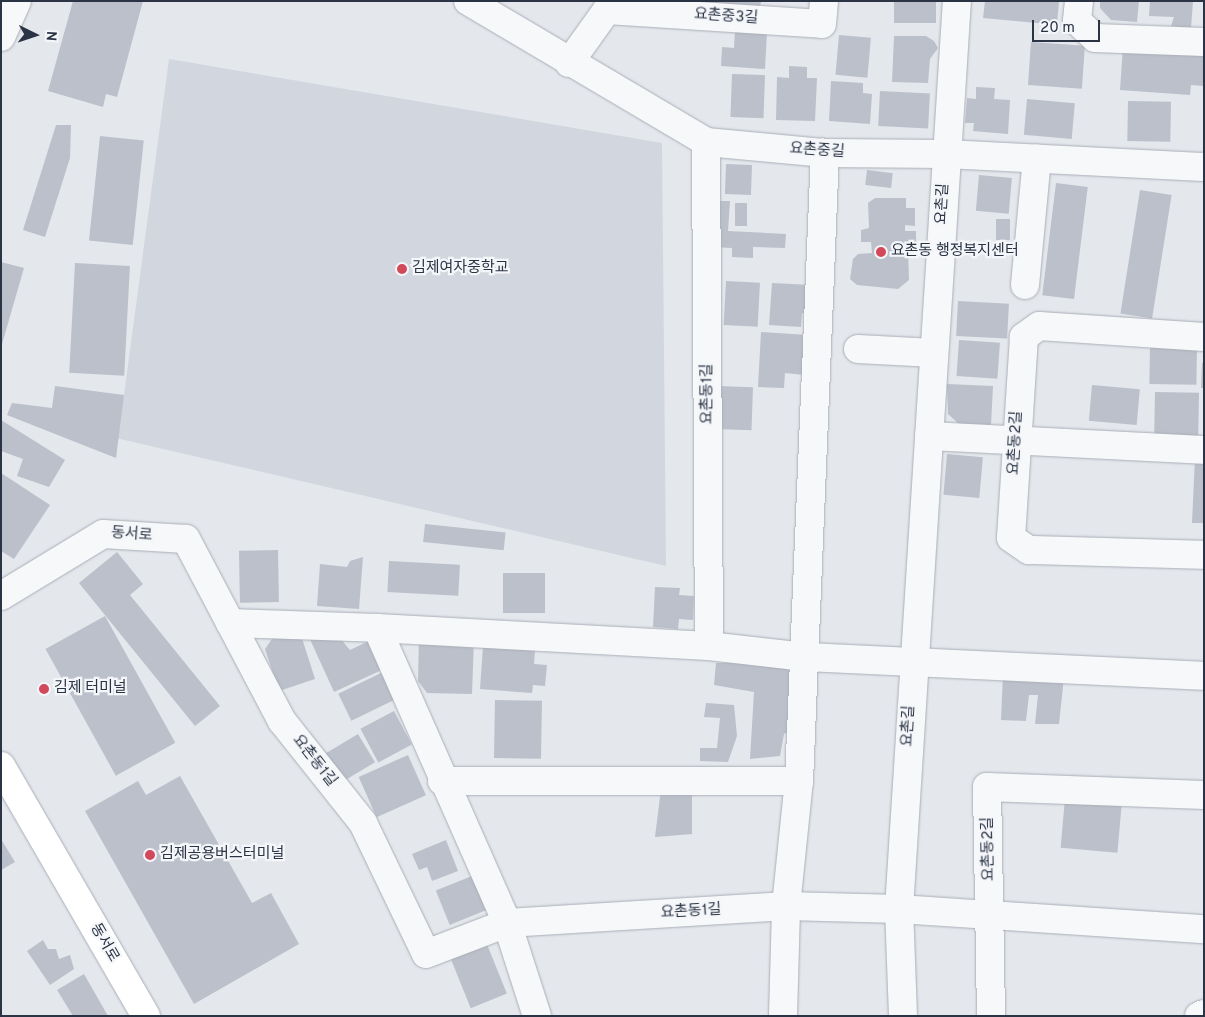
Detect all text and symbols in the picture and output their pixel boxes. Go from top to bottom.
street label: 요촌중3길 [693,6,759,28]
north arrow [10,10,60,60]
scale bar [1035,10,1102,42]
text: 20 m [1040,19,1075,38]
text: N [42,30,59,42]
street label: 요촌중길 [789,140,845,162]
street label: 요촌길 [933,183,953,225]
place label: 요촌동 행정복지센터 [891,243,1019,261]
marker: 요촌동 행정복지센터 [875,246,887,258]
place label: 김제여자중학교 [412,260,509,278]
marker: 김제여자중학교 [396,263,408,275]
street label: 요촌동1길 [699,364,717,424]
street label: 요촌동2길 [1005,410,1027,476]
street label: 동서로 [111,525,153,545]
place label: 김제 터미널 [54,680,127,698]
marker: 김제 터미널 [38,683,50,695]
street label: 요촌길 [899,705,919,747]
street label: 요촌동1길 [288,732,340,790]
street label: 요촌동2길 [979,817,999,881]
place label: 김제공용버스터미널 [160,846,284,864]
marker: 김제공용버스터미널 [144,849,156,861]
street label: 요촌동1길 [660,901,722,923]
street label: 동서로 [86,921,122,965]

